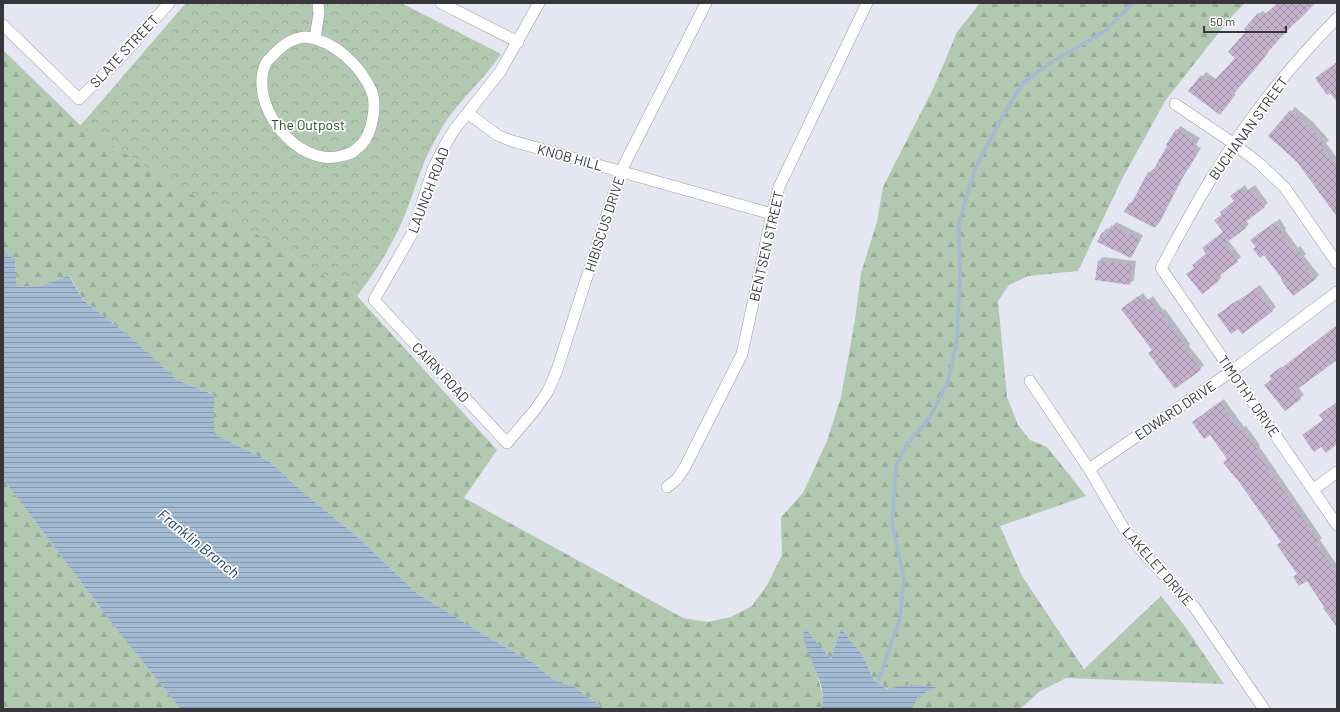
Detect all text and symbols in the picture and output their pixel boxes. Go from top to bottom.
scale bar [1204,8,1286,34]
street label: SLATE STREET [86,11,162,91]
text: 50 m [1210,14,1235,28]
street label: BUCHANAN STREET [1205,73,1291,183]
park label: The Outpost [271,116,345,133]
street label: KNOB HILL [535,140,605,174]
street label: LAUNCH ROAD [404,145,452,235]
street label: HIBISCUS DRIVE [581,174,627,274]
street label: BENTSEN STREET [745,189,787,303]
street label: CAIRN ROAD [409,338,473,406]
street label: TIMOTHY DRIVE [1215,352,1283,440]
street label: EDWARD DRIVE [1131,377,1219,443]
water label: Franklin Branch [155,505,243,581]
street label: LAKELET DRIVE [1119,523,1197,609]

